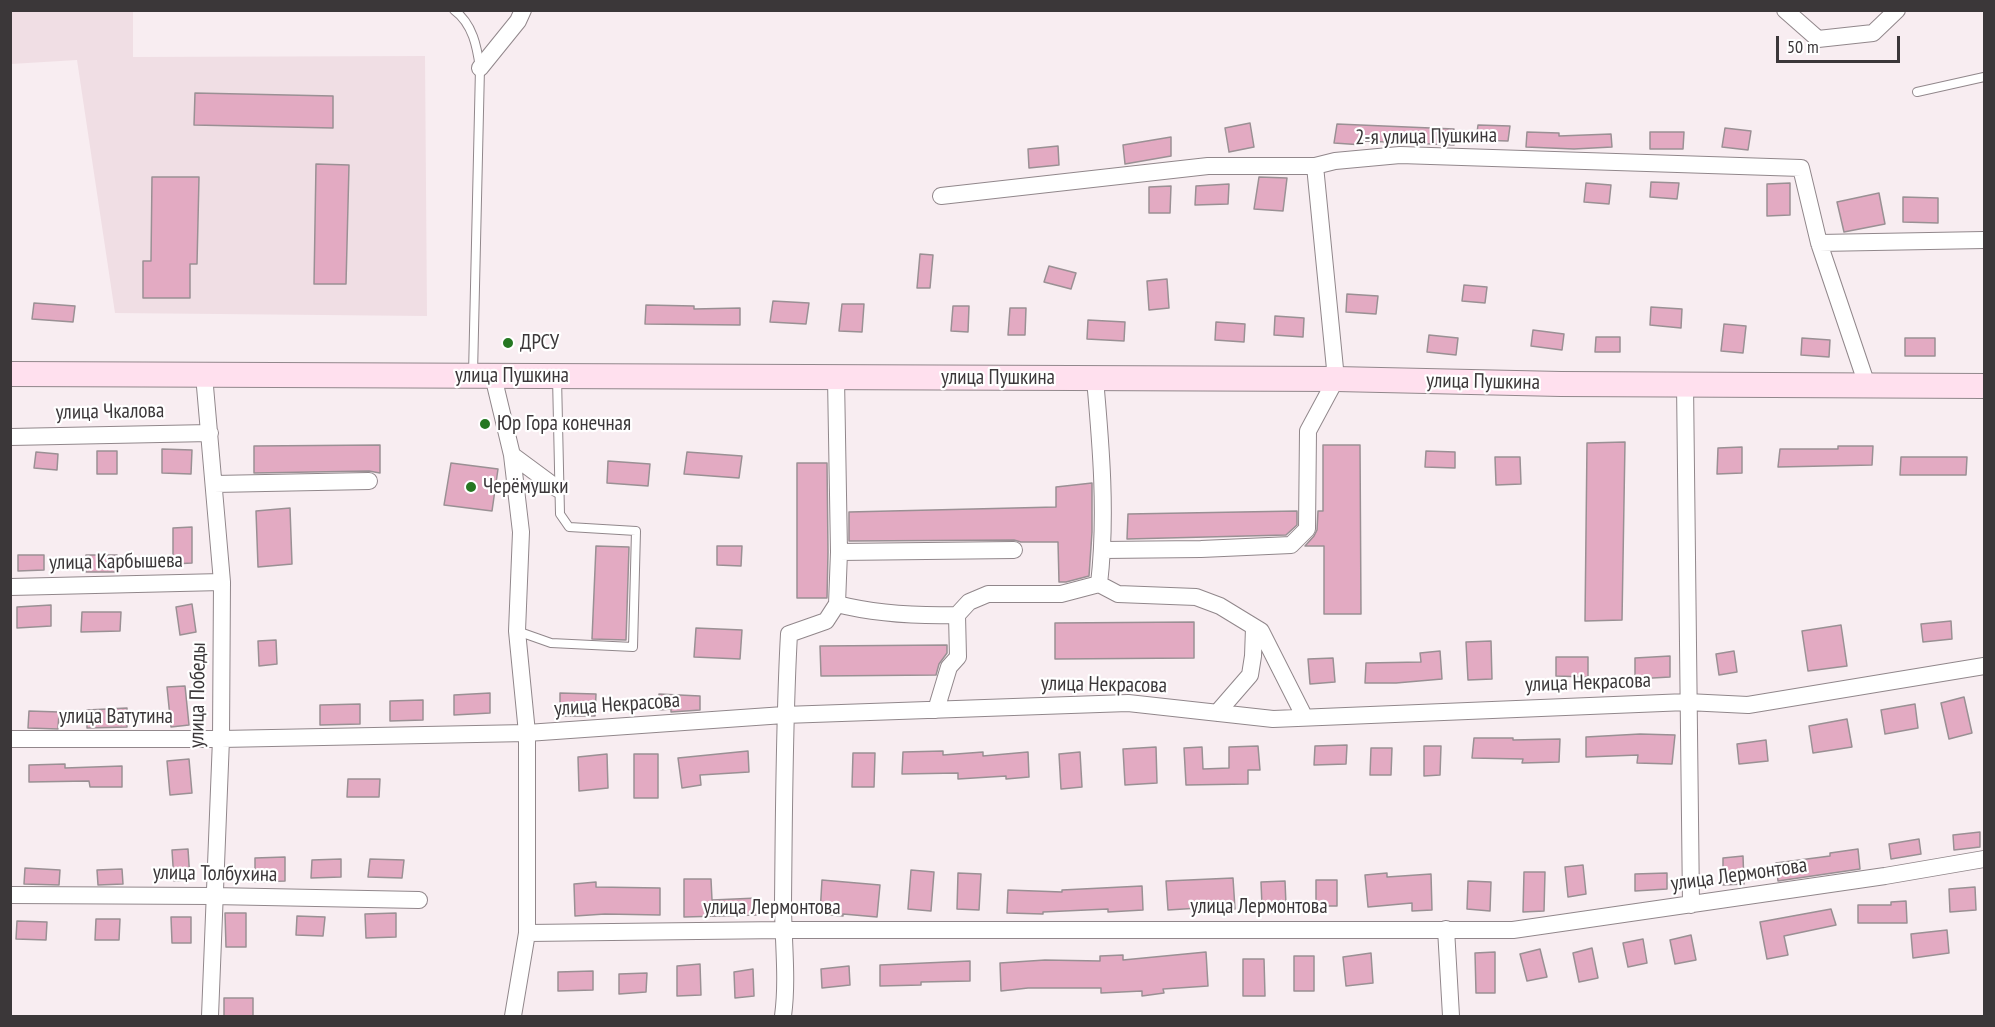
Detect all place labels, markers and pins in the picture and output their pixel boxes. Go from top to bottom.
place label: ДРСУ [520,330,559,356]
marker: ДРСУ [501,336,515,350]
place label: Юр Гора конечная [497,411,631,437]
marker: Юр Гора конечная [478,417,492,431]
place label: Черёмушки [483,474,568,500]
marker: Черёмушки [464,480,478,494]

